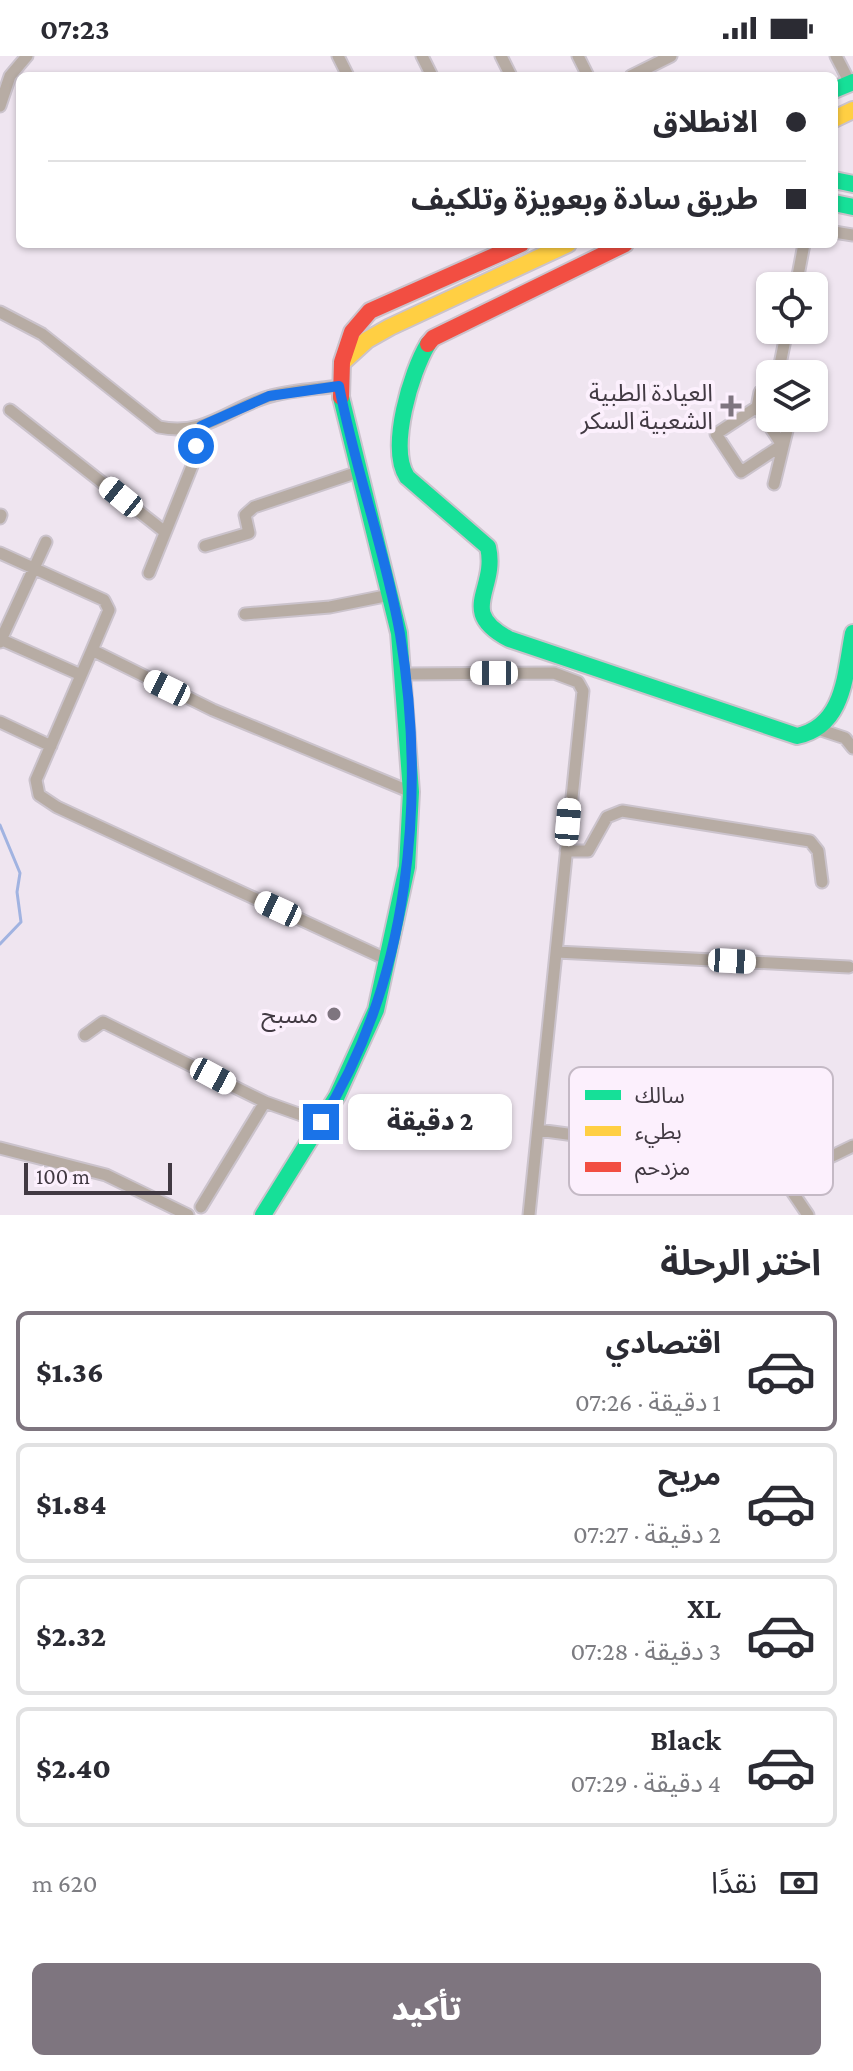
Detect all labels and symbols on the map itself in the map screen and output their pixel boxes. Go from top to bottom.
place label: العيادة الطبية الشعبية السكر [580,379,713,435]
marker: العيادة الطبية الشعبية السكر [720,395,742,417]
route start [178,428,214,464]
car [95,473,147,521]
car [470,661,518,685]
car [140,667,194,709]
car [554,797,582,847]
car [251,888,305,930]
car [707,948,757,974]
place label: مسبح [261,1001,318,1032]
marker: مسبح [325,1005,343,1023]
car [186,1054,240,1098]
legend [569,1067,833,1195]
text: سالك [635,1083,685,1108]
callout: 2 دقيقة [349,1094,513,1150]
route end [303,1104,339,1140]
text: بطيء [635,1119,682,1148]
text: مزدحم [635,1155,690,1184]
scale bar [24,1159,172,1195]

